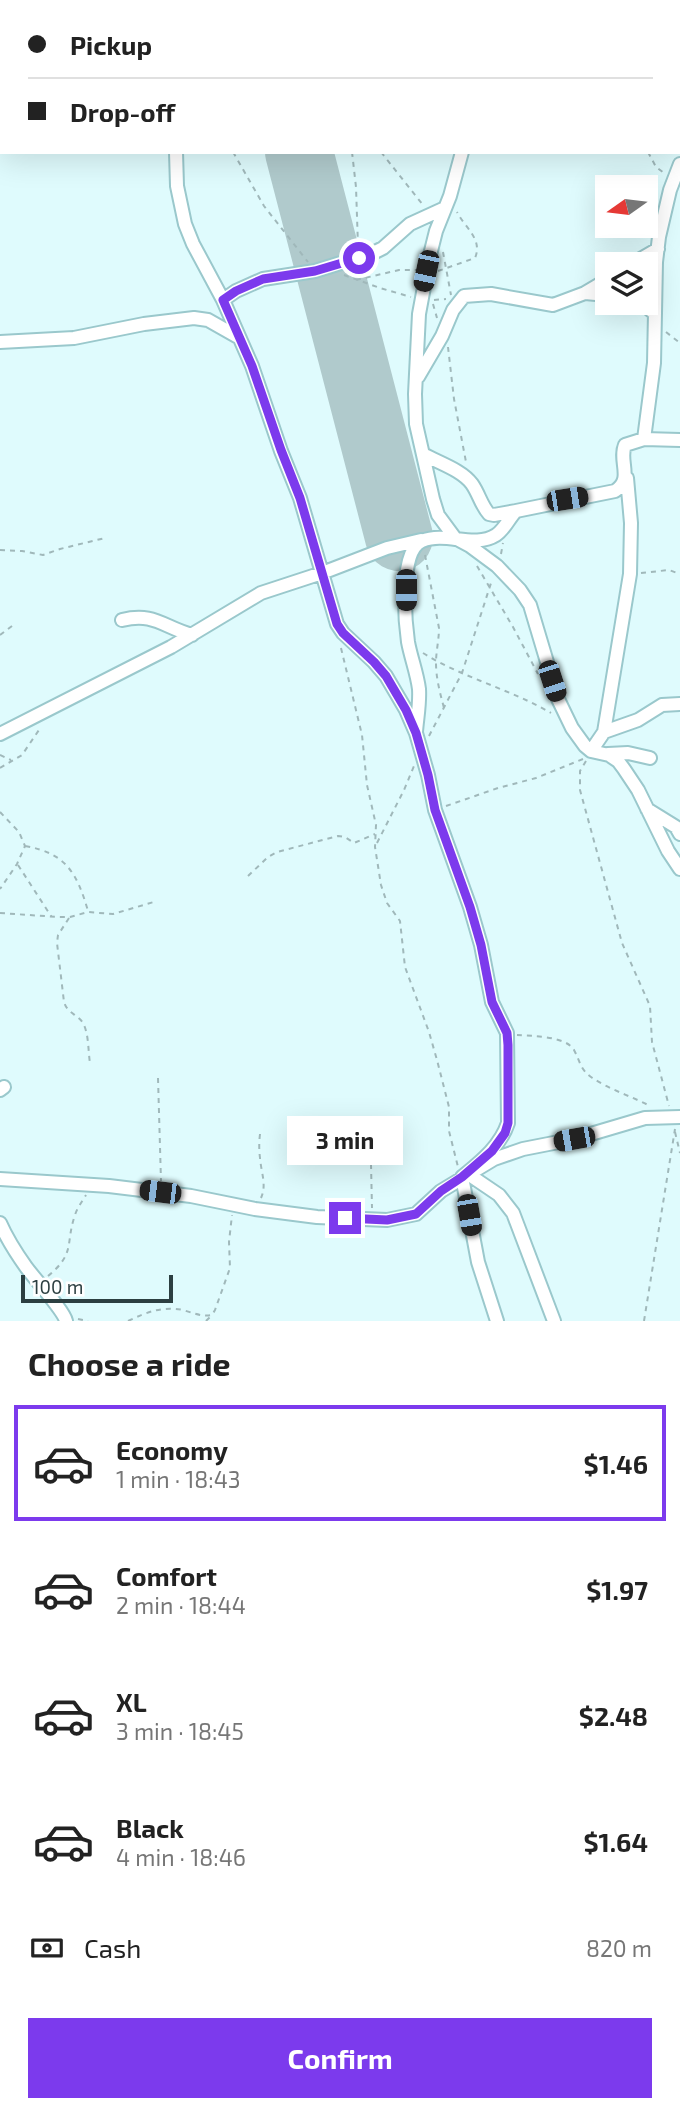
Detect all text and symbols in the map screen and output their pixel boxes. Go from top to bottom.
text: Pickup [70,29,152,60]
text: Drop-off [70,96,175,127]
north arrow [595,175,658,238]
map controls [595,175,658,315]
route start [343,242,375,274]
car [412,248,441,294]
button: layers [595,252,658,315]
car [545,485,590,513]
car [396,569,417,611]
car [536,658,569,704]
callout: 3 min [287,1116,403,1166]
car [552,1125,597,1153]
text: 3 min [316,1126,374,1154]
car [138,1179,183,1205]
car [456,1192,483,1238]
route end [329,1202,361,1234]
scale bar [21,1272,173,1304]
text: 100 m [32,1275,83,1298]
text: Choose a ride [28,1344,231,1382]
icon: car [32,1432,95,1495]
text: Economy [116,1434,228,1465]
text: $1.46 [584,1448,648,1479]
text: 1 min · 18:43 [116,1465,241,1493]
icon: car [32,1558,95,1621]
text: Comfort [116,1560,217,1591]
text: $1.97 [586,1574,648,1605]
text: 2 min · 18:44 [116,1591,246,1619]
icon: car [32,1684,95,1747]
text: XL [116,1686,147,1717]
text: $2.48 [579,1700,648,1731]
text: 3 min · 18:45 [116,1717,244,1745]
icon: car [32,1810,95,1873]
text: Black [116,1812,184,1843]
text: $1.64 [583,1826,648,1857]
text: 4 min · 18:46 [116,1843,246,1871]
icon: cash [28,1929,66,1967]
text: Cash [84,1932,141,1963]
text: 820 m [586,1934,652,1962]
button: Confirm [28,2018,652,2098]

